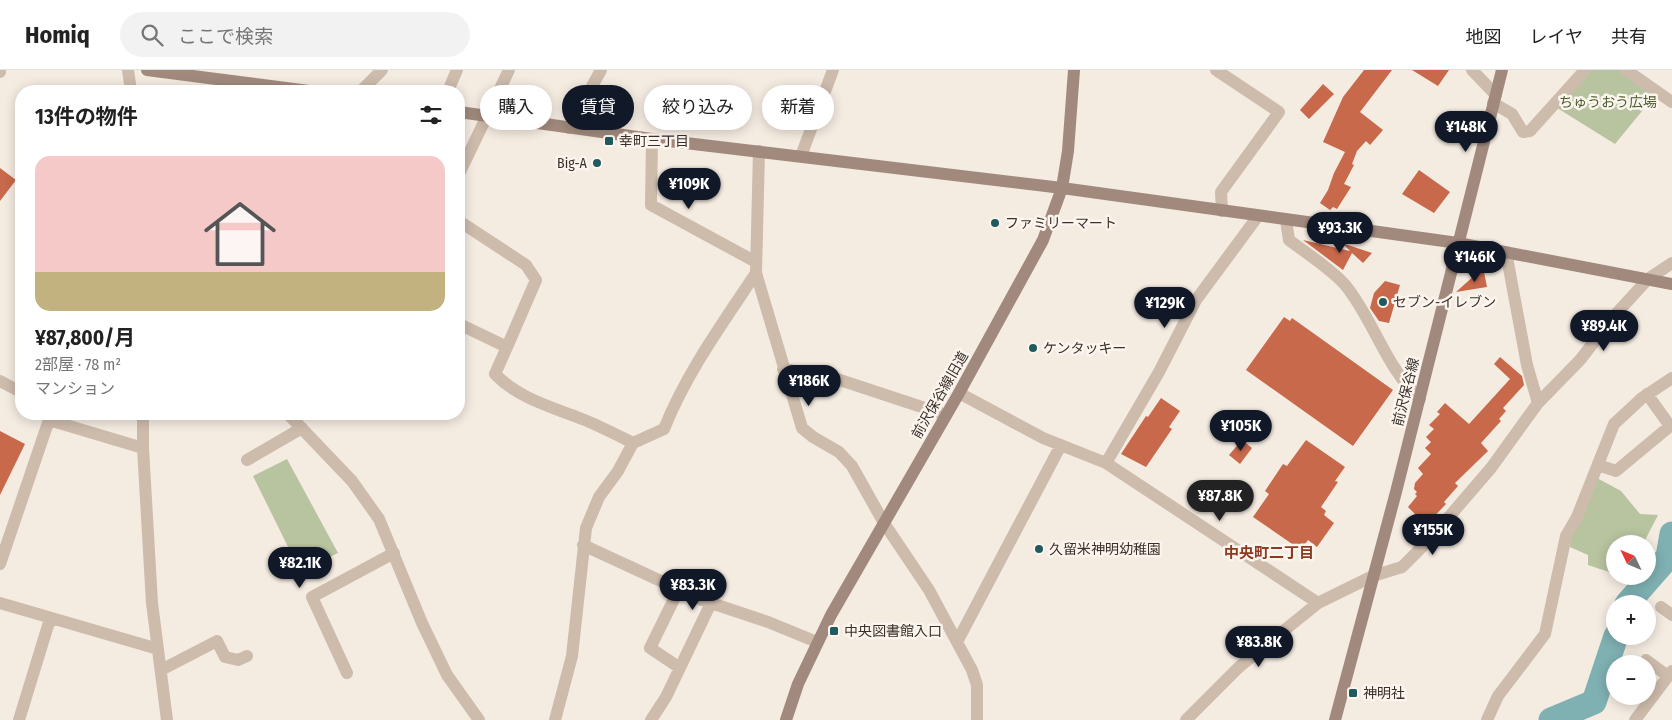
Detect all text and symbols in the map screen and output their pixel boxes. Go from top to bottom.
search box [120,12,470,57]
text: Homiq [25,21,90,49]
icon: search [138,21,166,49]
text: ここで検索 [178,25,273,48]
text: 地図 [1466,26,1502,48]
text: レイヤ [1530,26,1583,48]
text: 共有 [1611,26,1647,48]
chip: 購入 [480,85,552,130]
chip: 賃貸 [562,85,634,130]
chip: 絞り込み [644,85,752,130]
chip: 新着 [762,85,834,130]
park label: ちゅうおう広場 [1559,94,1657,111]
icon: filters [417,101,445,129]
text: 13件の物件 [35,104,138,130]
pin: ¥148K [1431,111,1501,153]
text: ¥148K [1446,117,1486,136]
place label: 幸町三丁目 [619,133,689,150]
marker: 幸町三丁目 [603,135,615,147]
place label: Big-A [557,155,588,172]
marker: Big-A [591,157,603,169]
pin: ¥109K [654,168,724,210]
text: ¥109K [669,174,709,193]
icon: home [195,189,285,279]
pin: ¥93.3K [1299,212,1381,254]
place label: ファミリーマート [1005,215,1117,232]
marker: ファミリーマート [989,217,1001,229]
text: ¥93.3K [1318,218,1362,237]
pin: ¥146K [1440,240,1510,283]
text: ¥146K [1455,247,1495,266]
pin: ¥129K [1130,286,1200,329]
text: ¥129K [1145,293,1185,312]
place label: セブン-イレブン [1393,294,1496,311]
marker: セブン-イレブン [1377,296,1389,308]
pin: ¥89.4K [1563,310,1645,352]
text: ¥89.4K [1581,316,1627,335]
text: ¥87,800/月 [35,325,135,351]
place label: ケンタッキー [1043,340,1127,357]
marker: ケンタッキー [1027,342,1039,354]
street label: 前沢保谷線旧道 [908,348,972,442]
text: 2部屋 · 78 m² [35,355,121,374]
street label: 前沢保谷線 [1389,356,1423,428]
pin: ¥186K [774,364,844,407]
text: ¥186K [789,371,829,390]
text: マンション [35,379,115,398]
pin: ¥105K [1206,410,1276,452]
text: ¥105K [1221,416,1261,435]
pin: ¥87.8K [1179,480,1261,522]
text: ¥87.8K [1198,486,1242,505]
pin: ¥155K [1398,514,1468,556]
text: ¥155K [1413,520,1453,539]
north arrow [1606,535,1656,585]
map controls [1606,535,1656,705]
place label: 久留米神明幼稚園 [1049,541,1161,558]
marker: 久留米神明幼稚園 [1033,543,1045,555]
district label: 中央町二丁目 [1224,544,1314,562]
pin: ¥82.1K [259,546,341,589]
text: ¥82.1K [279,553,321,572]
pin: ¥83.3K [652,568,734,611]
text: ¥83.3K [671,575,715,594]
button: + [1606,595,1656,645]
place label: 中央図書館入口 [844,623,942,640]
marker: 中央図書館入口 [828,625,840,637]
pin: ¥83.8K [1218,626,1300,668]
text: ¥83.8K [1236,632,1282,651]
button: − [1606,655,1656,705]
place label: 神明社 [1363,685,1405,702]
marker: 神明社 [1347,687,1359,699]

